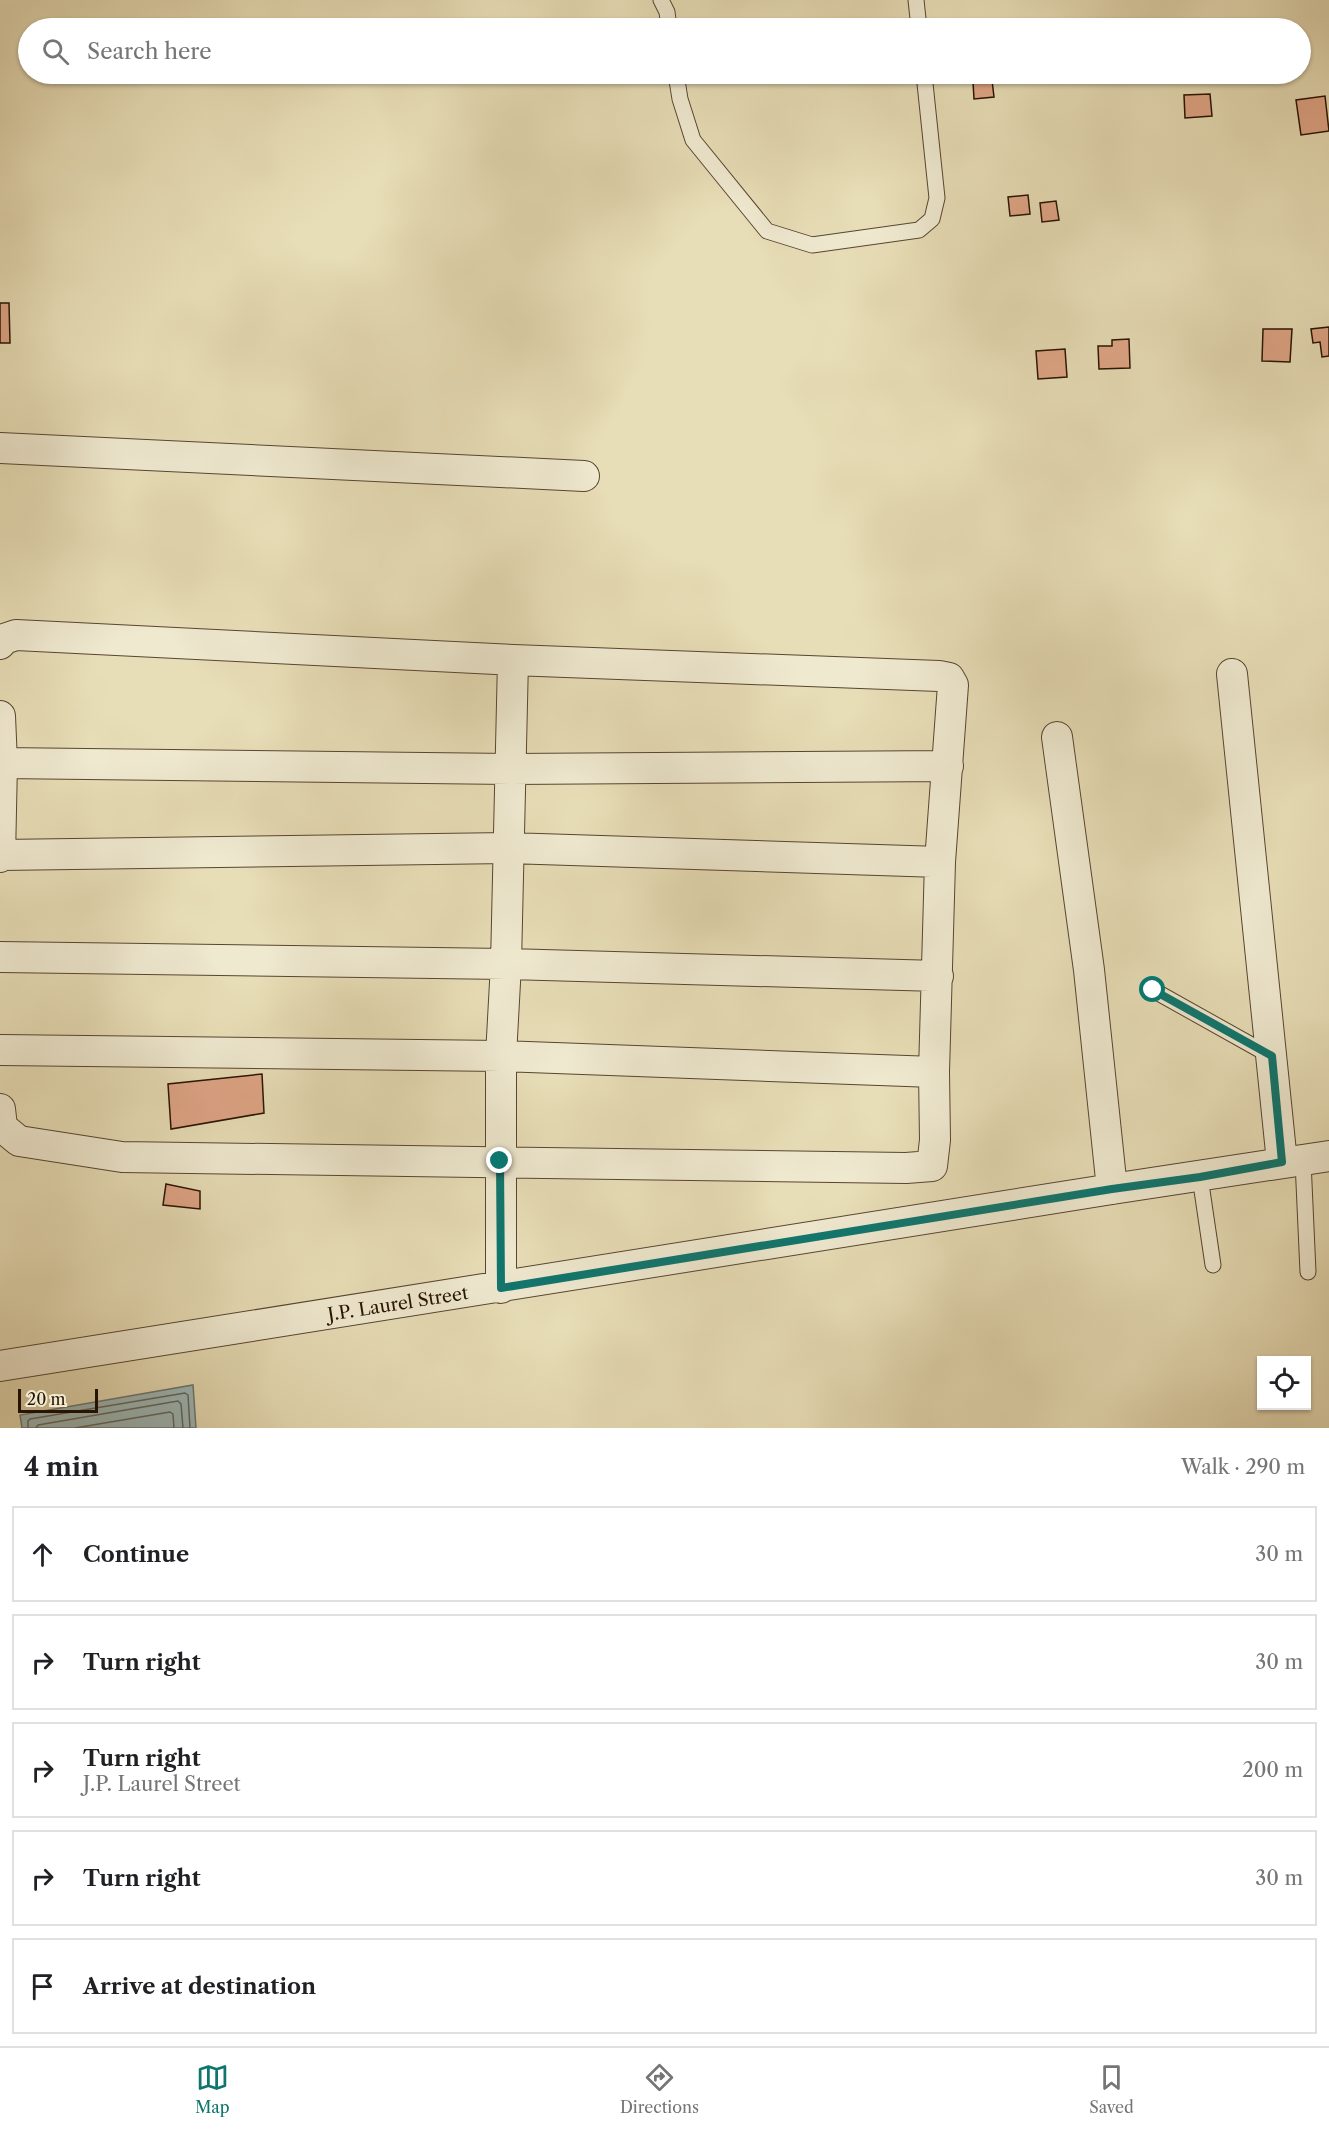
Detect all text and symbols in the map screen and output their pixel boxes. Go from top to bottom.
search box [18,18,1311,84]
icon: search [39,35,72,68]
text: Search here [87,38,212,65]
route start [1139,976,1165,1002]
route end [486,1147,512,1173]
street label: J.P. Laurel Street [323,1282,470,1326]
map controls [1257,1356,1311,1410]
button: locate [1257,1356,1311,1410]
scale bar [18,1386,98,1414]
text: 20 m [27,1389,66,1409]
text: 4 min [24,1451,99,1483]
text: Walk · 290 m [1181,1455,1305,1479]
icon: ahead [26,1538,59,1571]
text: Continue [83,1541,189,1568]
text: 30 m [1255,1542,1303,1566]
icon: right [26,1646,59,1679]
text: Turn right [83,1649,201,1676]
text: 30 m [1255,1650,1303,1674]
text: Turn right [83,1745,201,1772]
icon: right [26,1754,59,1787]
text: 200 m [1242,1758,1303,1782]
text: J.P. Laurel Street [83,1772,241,1796]
icon: right [26,1862,59,1895]
text: Turn right [83,1865,201,1892]
text: 30 m [1255,1866,1303,1890]
icon: arrive [26,1970,59,2003]
text: Arrive at destination [83,1973,316,2000]
tab: Map [195,2061,230,2117]
tab: Directions [620,2061,699,2117]
tab: Saved [1089,2061,1134,2117]

